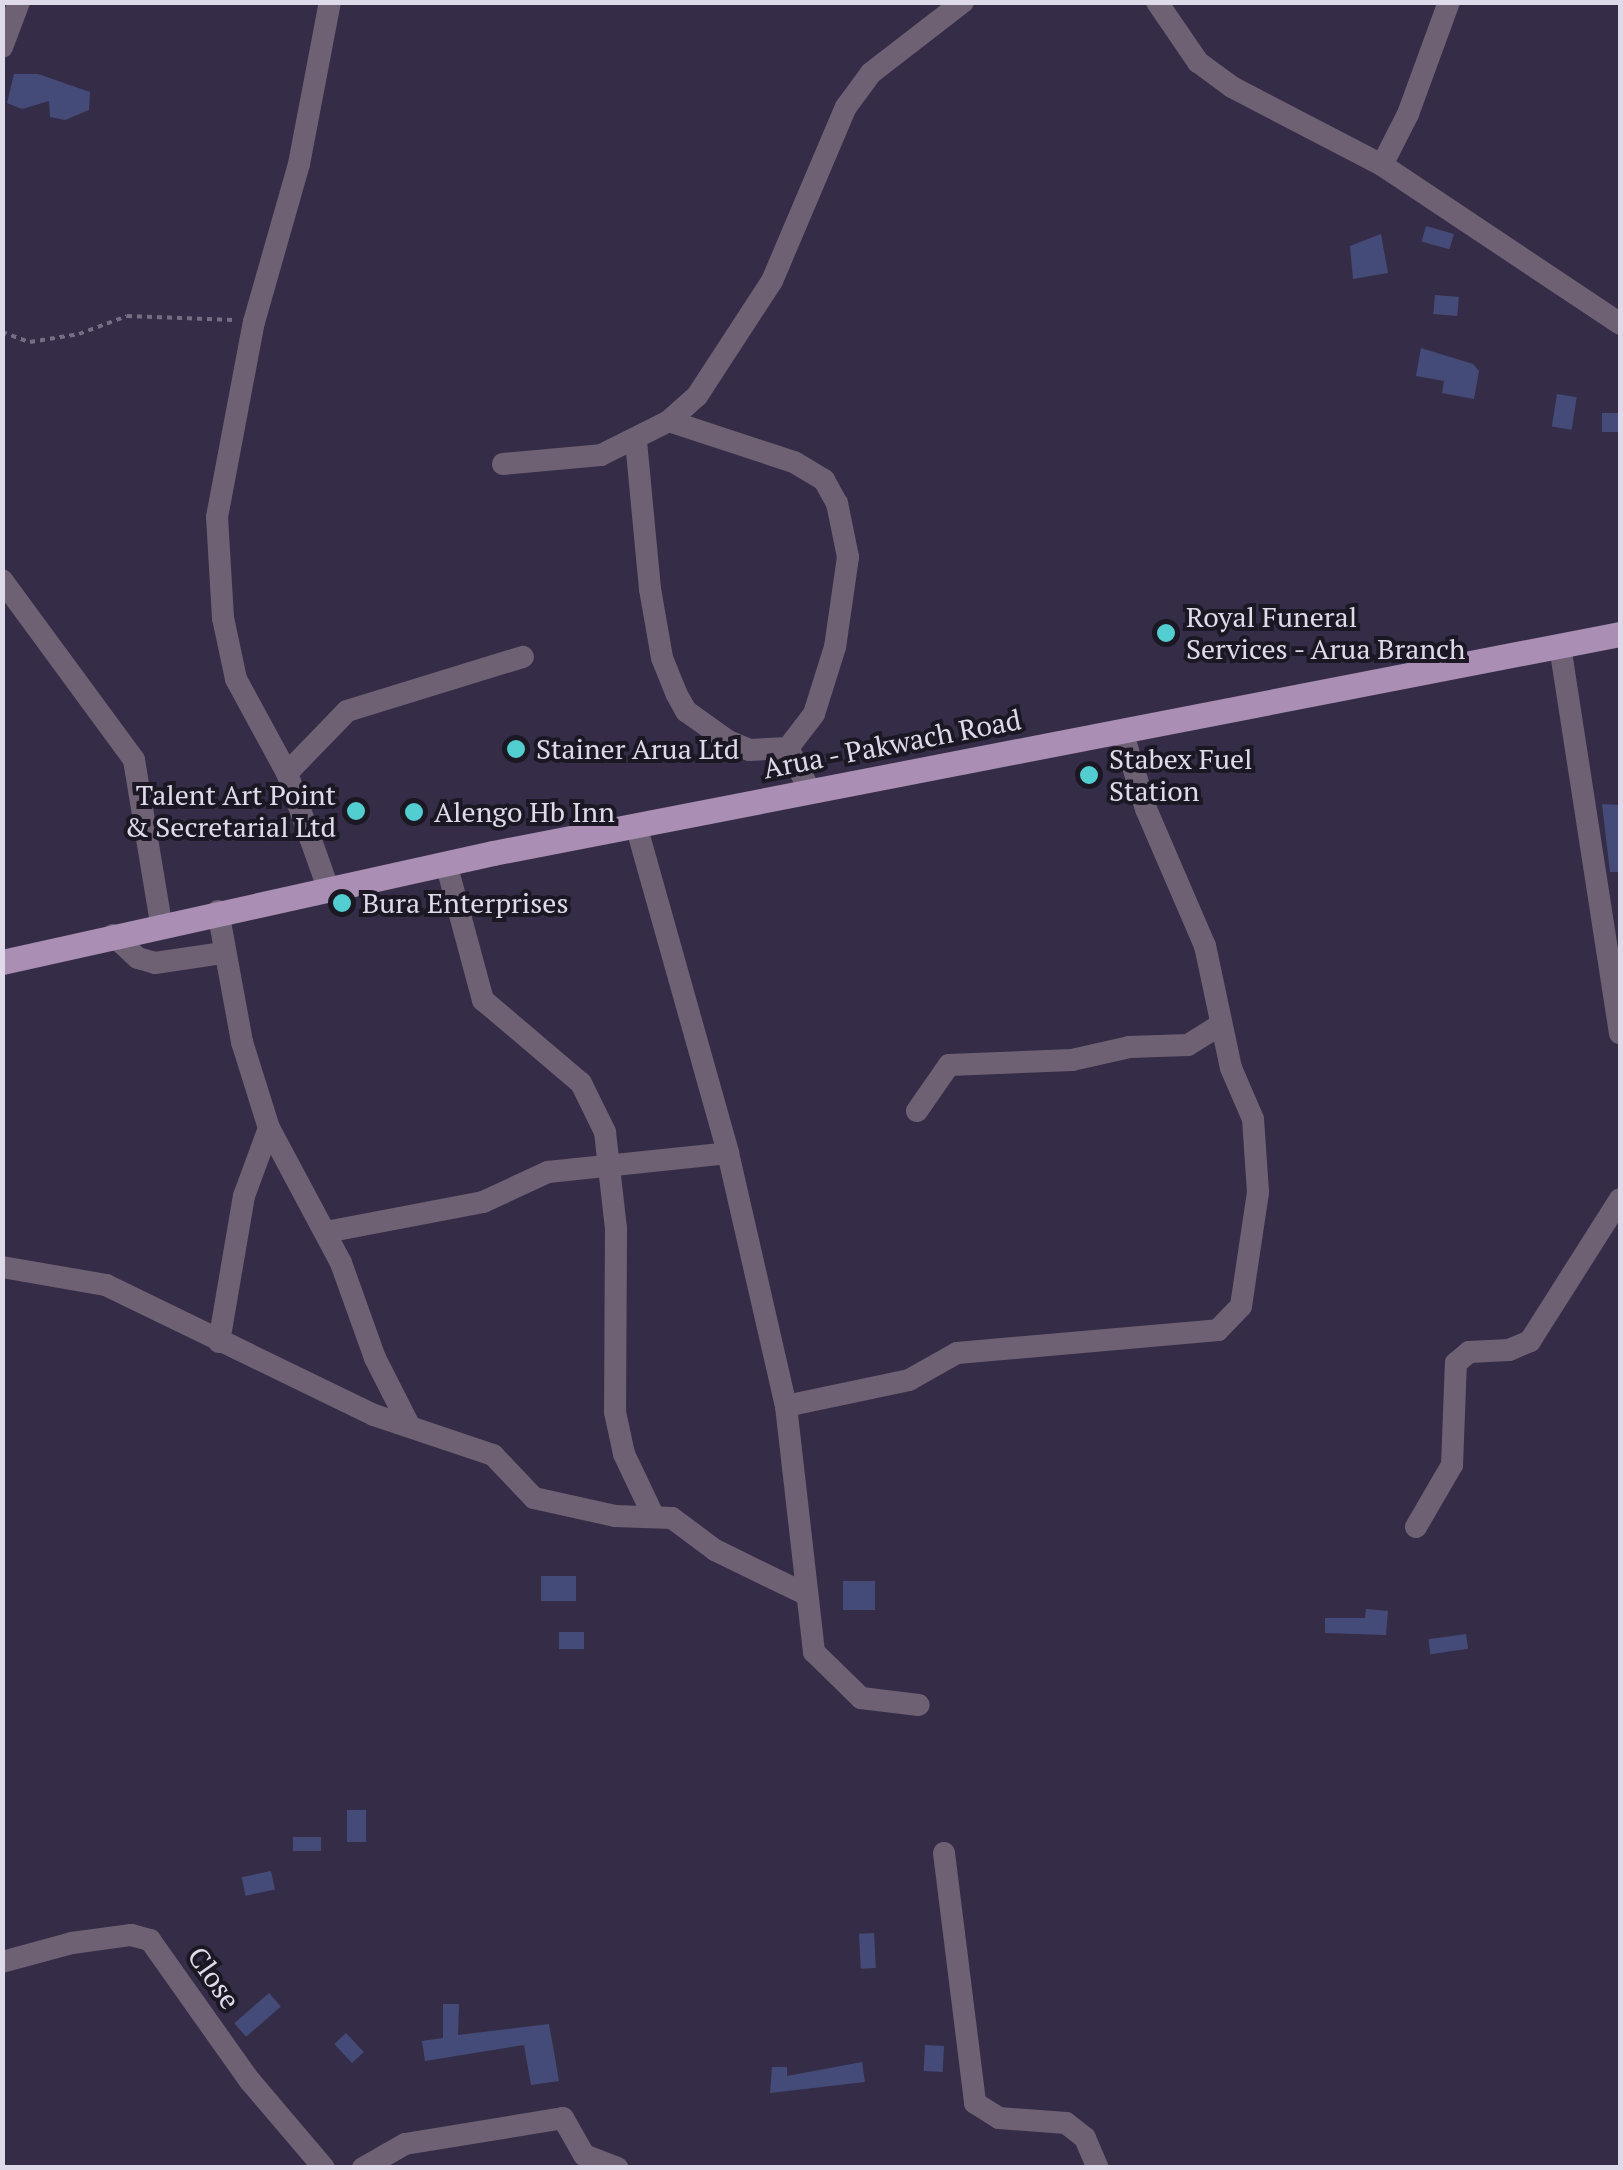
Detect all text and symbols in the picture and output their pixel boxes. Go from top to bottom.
place label: Royal Funeral Services - Arua Branch [1186,600,1468,666]
marker: Royal Funeral Services - Arua Branch [1155,622,1177,644]
street label: Arua - Pakwach Road [759,702,1025,786]
place label: Stainer Arua Ltd [536,732,740,766]
marker: Stainer Arua Ltd [505,738,527,760]
place label: Stabex Fuel Station [1109,742,1253,808]
marker: Stabex Fuel Station [1078,764,1100,786]
place label: Talent Art Point & Secretarial Ltd [124,778,336,844]
place label: Alengo Hb Inn [434,795,615,829]
marker: Talent Art Point & Secretarial Ltd [345,800,367,822]
marker: Alengo Hb Inn [403,801,425,823]
place label: Bura Enterprises [362,886,568,920]
marker: Bura Enterprises [331,892,353,914]
street label: Close [181,1940,247,2016]

